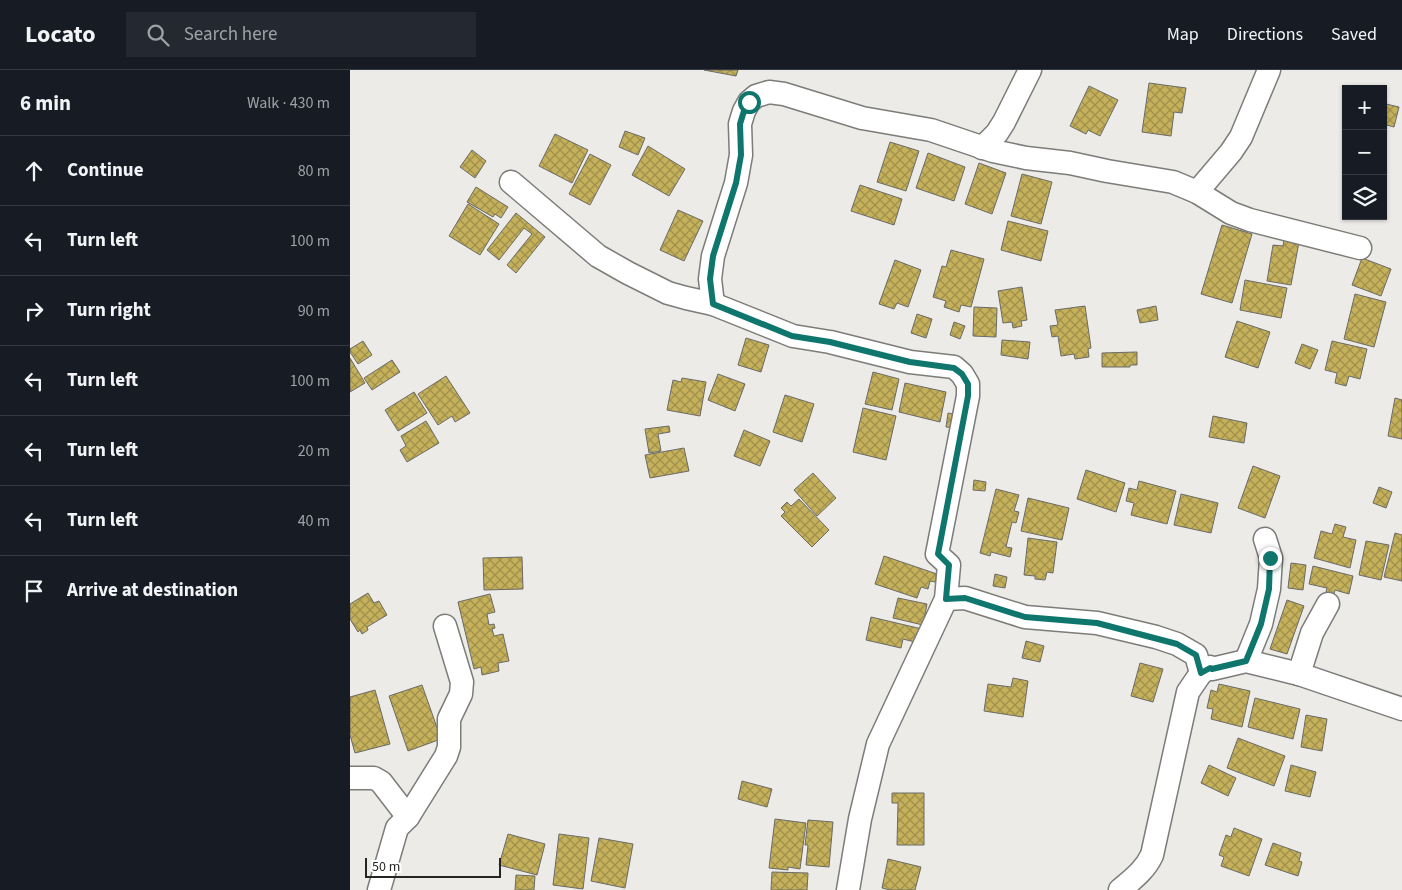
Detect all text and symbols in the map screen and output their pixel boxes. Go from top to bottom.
search box [126,12,476,57]
text: Locato [25,17,96,52]
icon: search [144,21,172,49]
text: Search here [184,21,277,48]
text: Map [1167,22,1199,47]
text: Directions [1227,22,1303,47]
text: Saved [1331,22,1377,47]
map controls [1342,85,1387,220]
button: + [1342,85,1387,130]
text: 6 min [20,88,71,118]
route start [738,91,761,114]
text: Walk · 430 m [247,92,330,114]
button: − [1342,130,1387,175]
icon: ahead [20,157,48,185]
text: Continue [67,157,144,184]
text: 80 m [298,160,330,182]
button: layers [1342,175,1387,220]
icon: left [20,227,48,255]
text: Turn left [67,227,138,254]
text: 100 m [290,230,330,252]
icon: right [20,297,48,325]
text: Turn right [67,297,151,324]
text: 90 m [298,300,330,322]
icon: left [20,367,48,395]
text: Turn left [67,367,138,394]
text: 100 m [290,370,330,392]
icon: left [20,437,48,465]
text: Turn left [67,437,138,464]
text: 20 m [298,440,330,462]
icon: left [20,507,48,535]
text: Turn left [67,507,138,534]
text: 40 m [298,510,330,532]
route end [1259,547,1282,570]
icon: arrive [20,577,48,605]
text: Arrive at destination [67,577,238,604]
scale bar [365,855,501,878]
text: 50 m [372,857,400,877]

